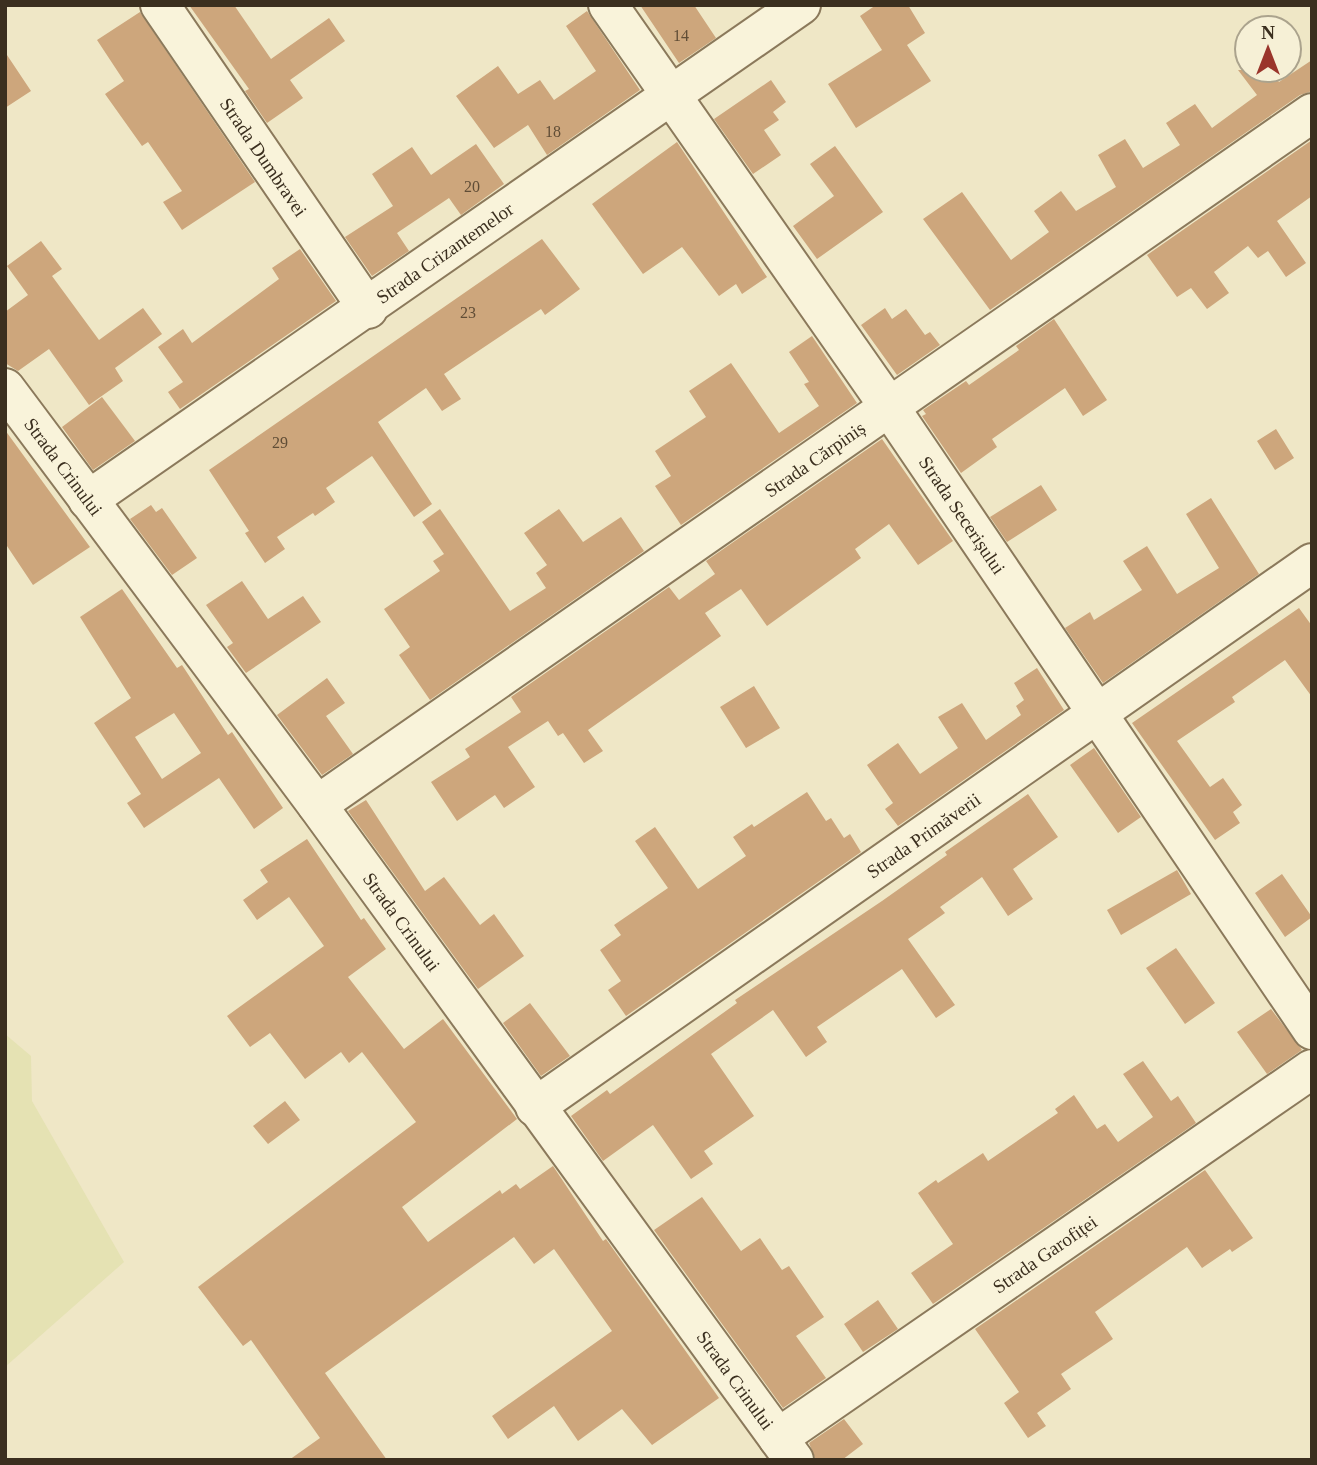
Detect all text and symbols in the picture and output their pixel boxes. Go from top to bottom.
north arrow [1233,14,1303,84]
text: N [1261,22,1275,43]
house number: 14 [673,27,689,44]
street label: Strada Dumbravei [216,94,312,220]
house number: 18 [545,123,561,140]
house number: 20 [464,178,480,195]
street label: Strada Crizantemelor [372,197,518,307]
house number: 23 [460,304,476,321]
street label: Strada Crinului [20,413,107,519]
street label: Strada Cărpiniș [760,417,869,501]
house number: 29 [272,434,288,451]
street label: Strada Secerișului [915,452,1010,578]
street label: Strada Primăverii [863,788,984,882]
street label: Strada Crinului [359,868,445,975]
street label: Strada Garofiței [988,1211,1101,1297]
street label: Strada Crinului [693,1327,779,1433]

